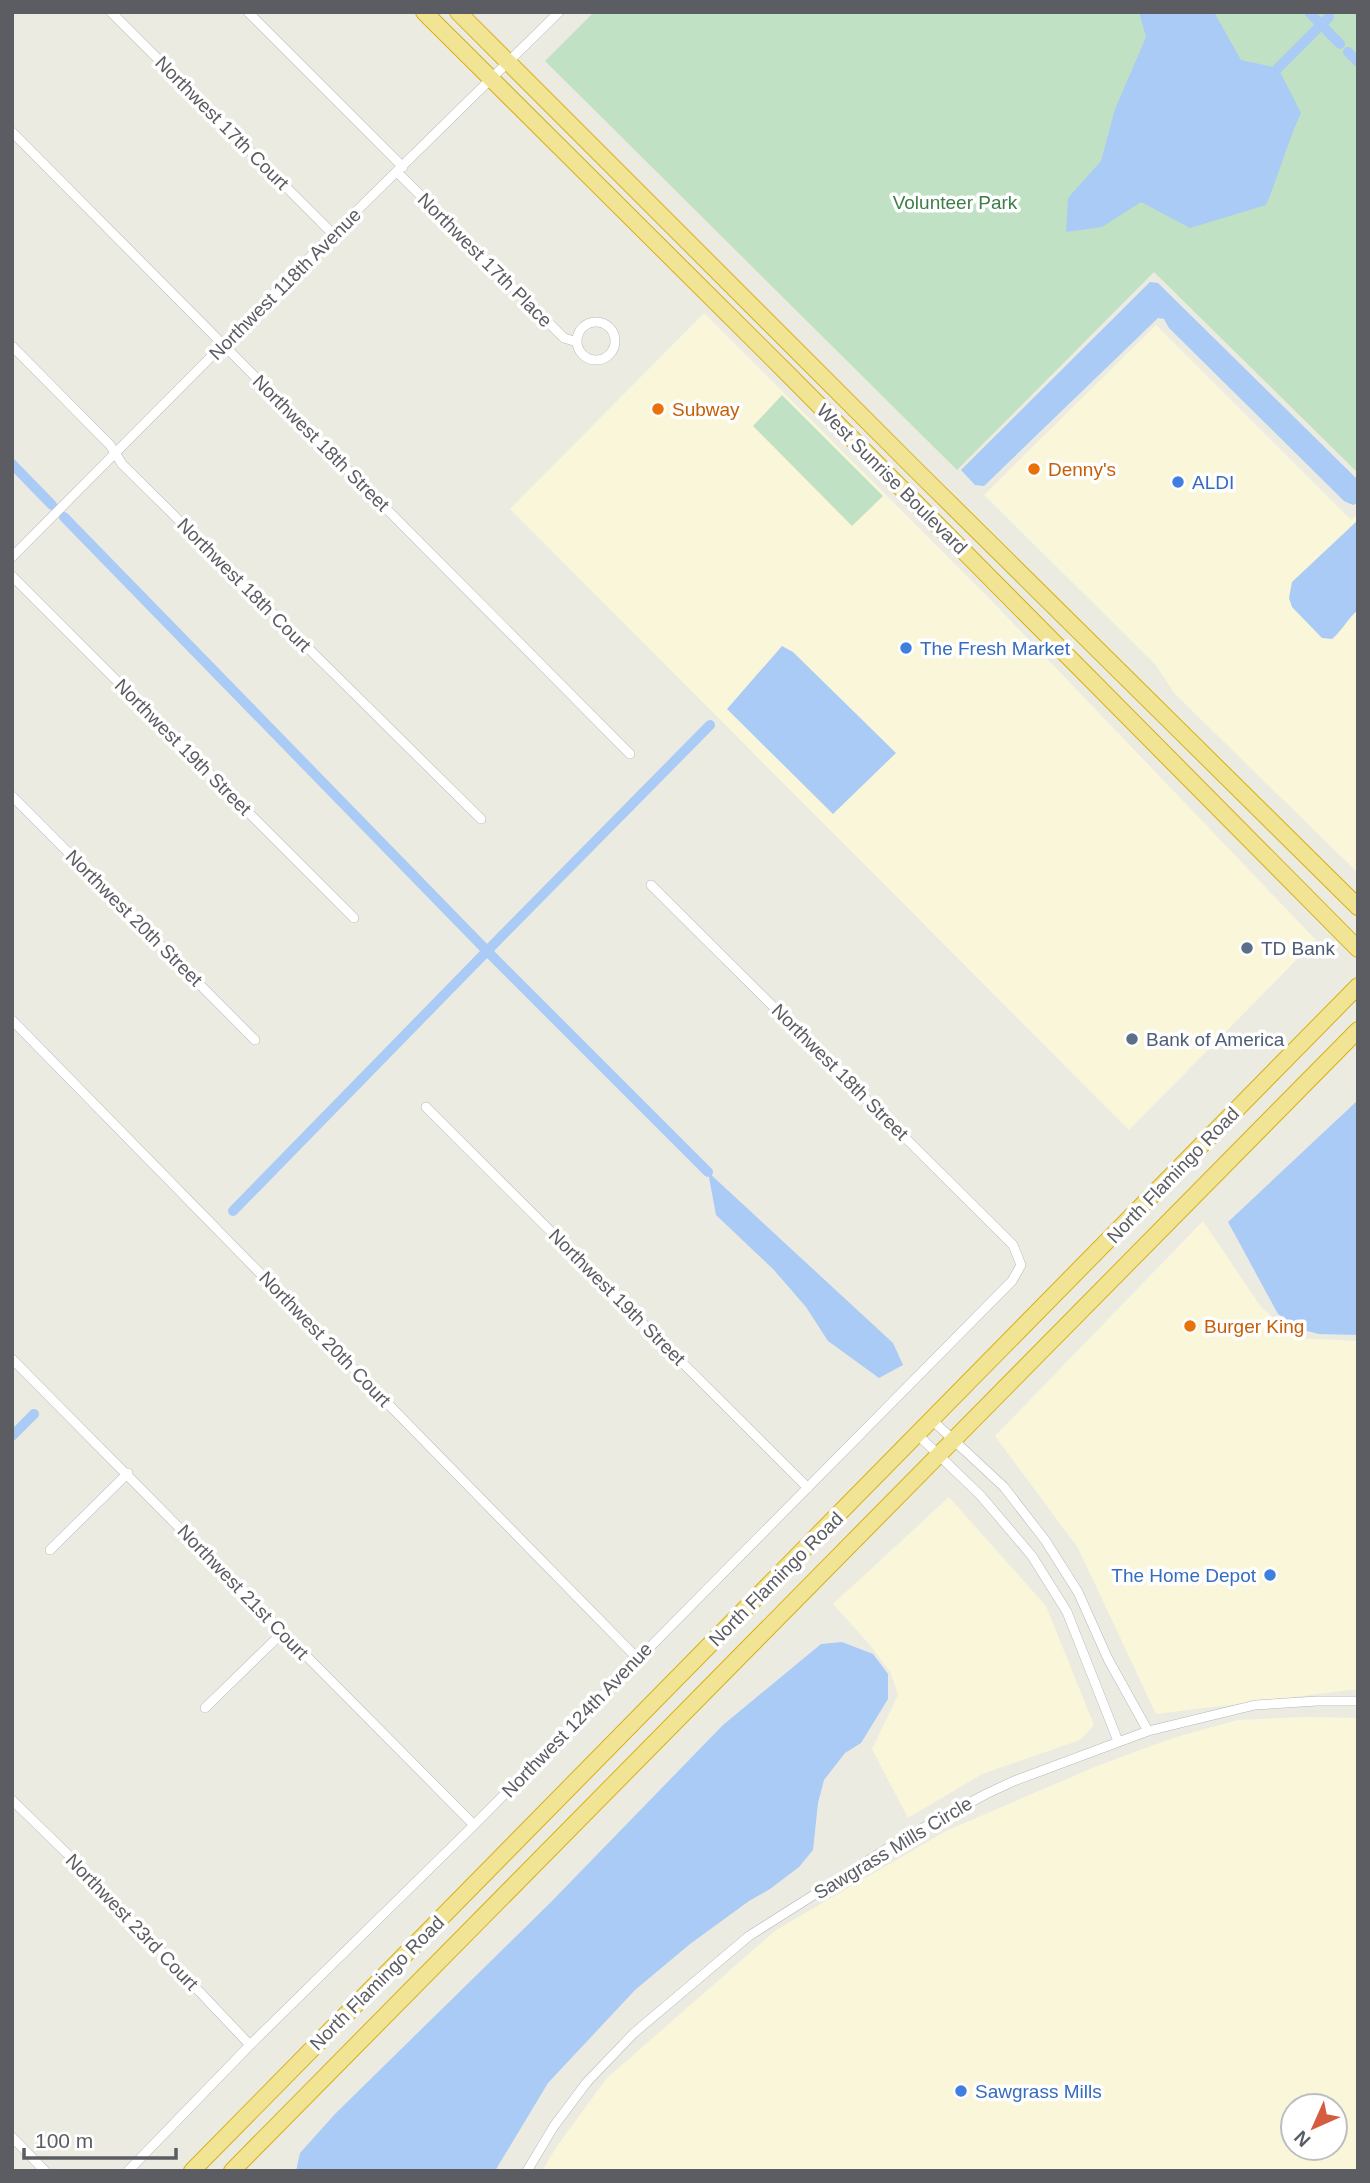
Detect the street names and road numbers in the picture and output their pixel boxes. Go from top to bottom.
street label: Northwest 17th Court [151,52,293,194]
street label: Northwest 17th Place [414,189,556,331]
street label: Northwest 118th Avenue [205,204,365,364]
street label: Northwest 18th Street [249,371,394,516]
street label: West Sunrise Boulevard [813,400,971,558]
street label: Northwest 18th Court [173,514,315,656]
street label: Northwest 19th Street [111,675,256,820]
street label: Northwest 20th Street [62,846,207,991]
street label: Northwest 18th Street [768,1000,913,1145]
street label: North Flamingo Road [1103,1103,1243,1247]
street label: Northwest 19th Street [545,1225,690,1370]
street label: Northwest 20th Court [255,1267,395,1411]
street label: North Flamingo Road [705,1508,847,1650]
street label: Northwest 21st Court [173,1521,313,1664]
street label: Northwest 124th Avenue [498,1638,656,1802]
street label: Sawgrass Mills Circle [810,1793,976,1903]
street label: Northwest 23rd Court [62,1850,203,1995]
street label: North Flamingo Road [306,1912,448,2054]

